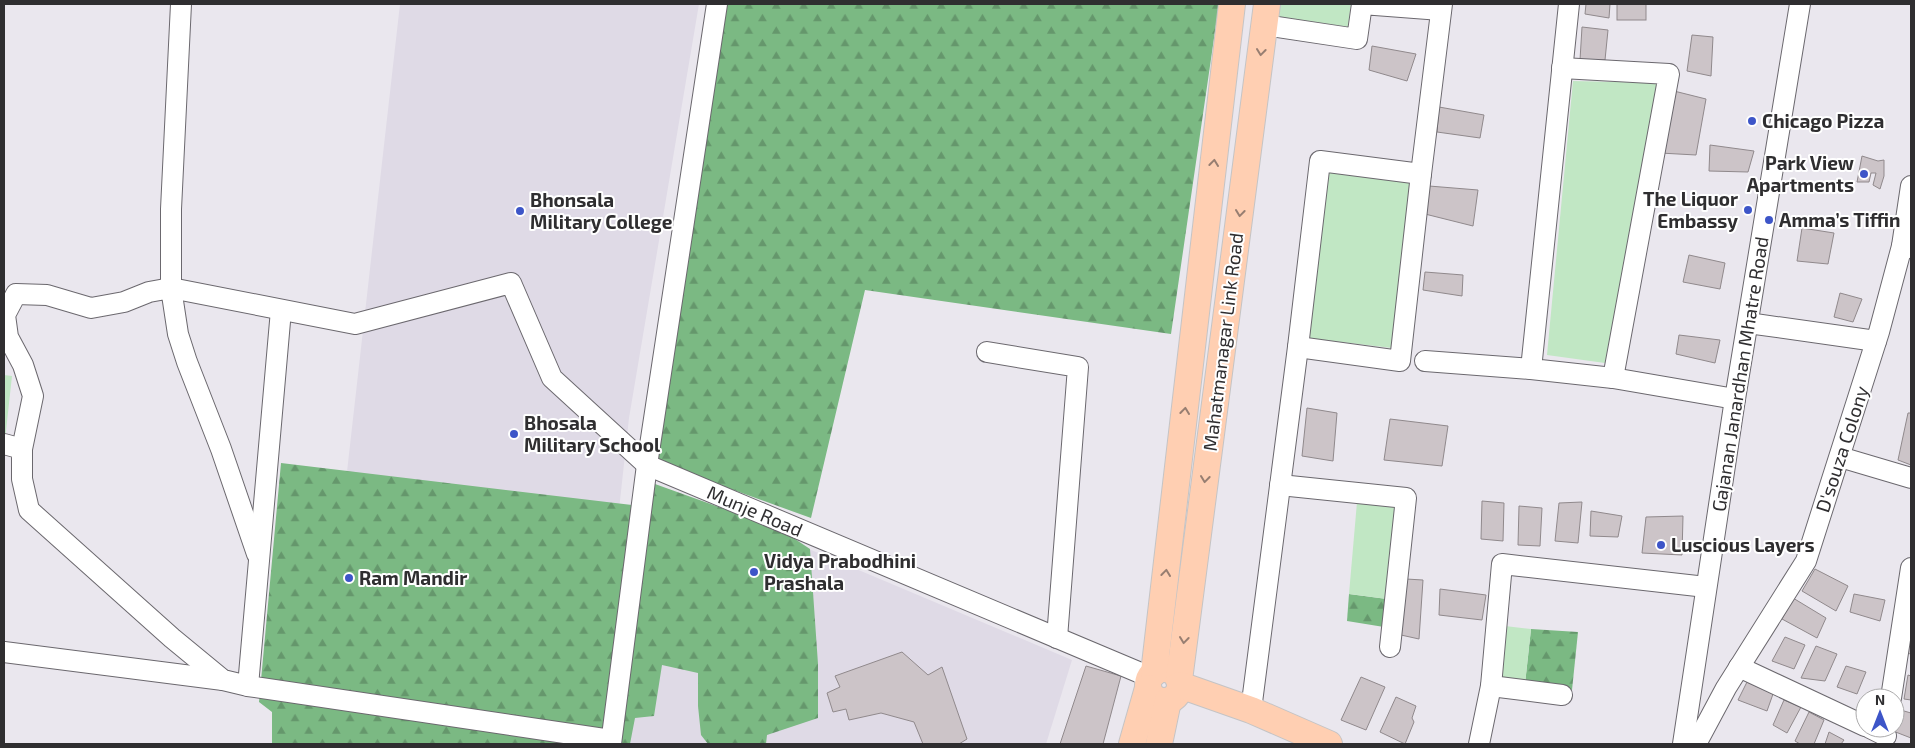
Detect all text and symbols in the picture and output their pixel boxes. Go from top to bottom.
one-way arrow [1256,49,1267,57]
place label: Chicago Pizza [1762,109,1884,132]
marker: Chicago Pizza [1746,115,1758,127]
place label: Park View Apartments [1747,151,1854,196]
one-way arrow [1208,159,1219,167]
marker: Park View Apartments [1858,168,1870,180]
place label: The Liquor Embassy [1643,187,1738,233]
place label: Bhonsala Military College [530,188,673,234]
marker: The Liquor Embassy [1742,204,1754,216]
marker: Bhonsala Military College [514,205,526,217]
place label: Amma’s Tiffin [1779,208,1901,231]
one-way arrow [1235,210,1246,218]
marker: Amma’s Tiffin [1763,214,1775,226]
street label: Mahatmanagar Link Road [1198,231,1247,452]
street label: Gajanan Janardhan Mhatre Road [1706,235,1773,513]
street label: D'souza Colony [1810,383,1873,515]
one-way arrow [1179,407,1190,415]
place label: Bhosala Military School [524,411,661,457]
marker: Bhosala Military School [508,428,520,440]
one-way arrow [1200,475,1211,483]
street label: Munje Road [704,480,806,541]
place label: Luscious Layers [1671,533,1815,557]
marker: Luscious Layers [1655,539,1667,551]
place label: Vidya Prabodhini Prashala [764,549,916,594]
place label: Ram Mandir [359,566,467,589]
marker: Vidya Prabodhini Prashala [748,566,760,578]
one-way arrow [1160,568,1171,576]
marker: Ram Mandir [343,572,355,584]
one-way arrow [1179,636,1190,644]
north arrow [1855,688,1905,738]
text: N [1875,691,1885,708]

